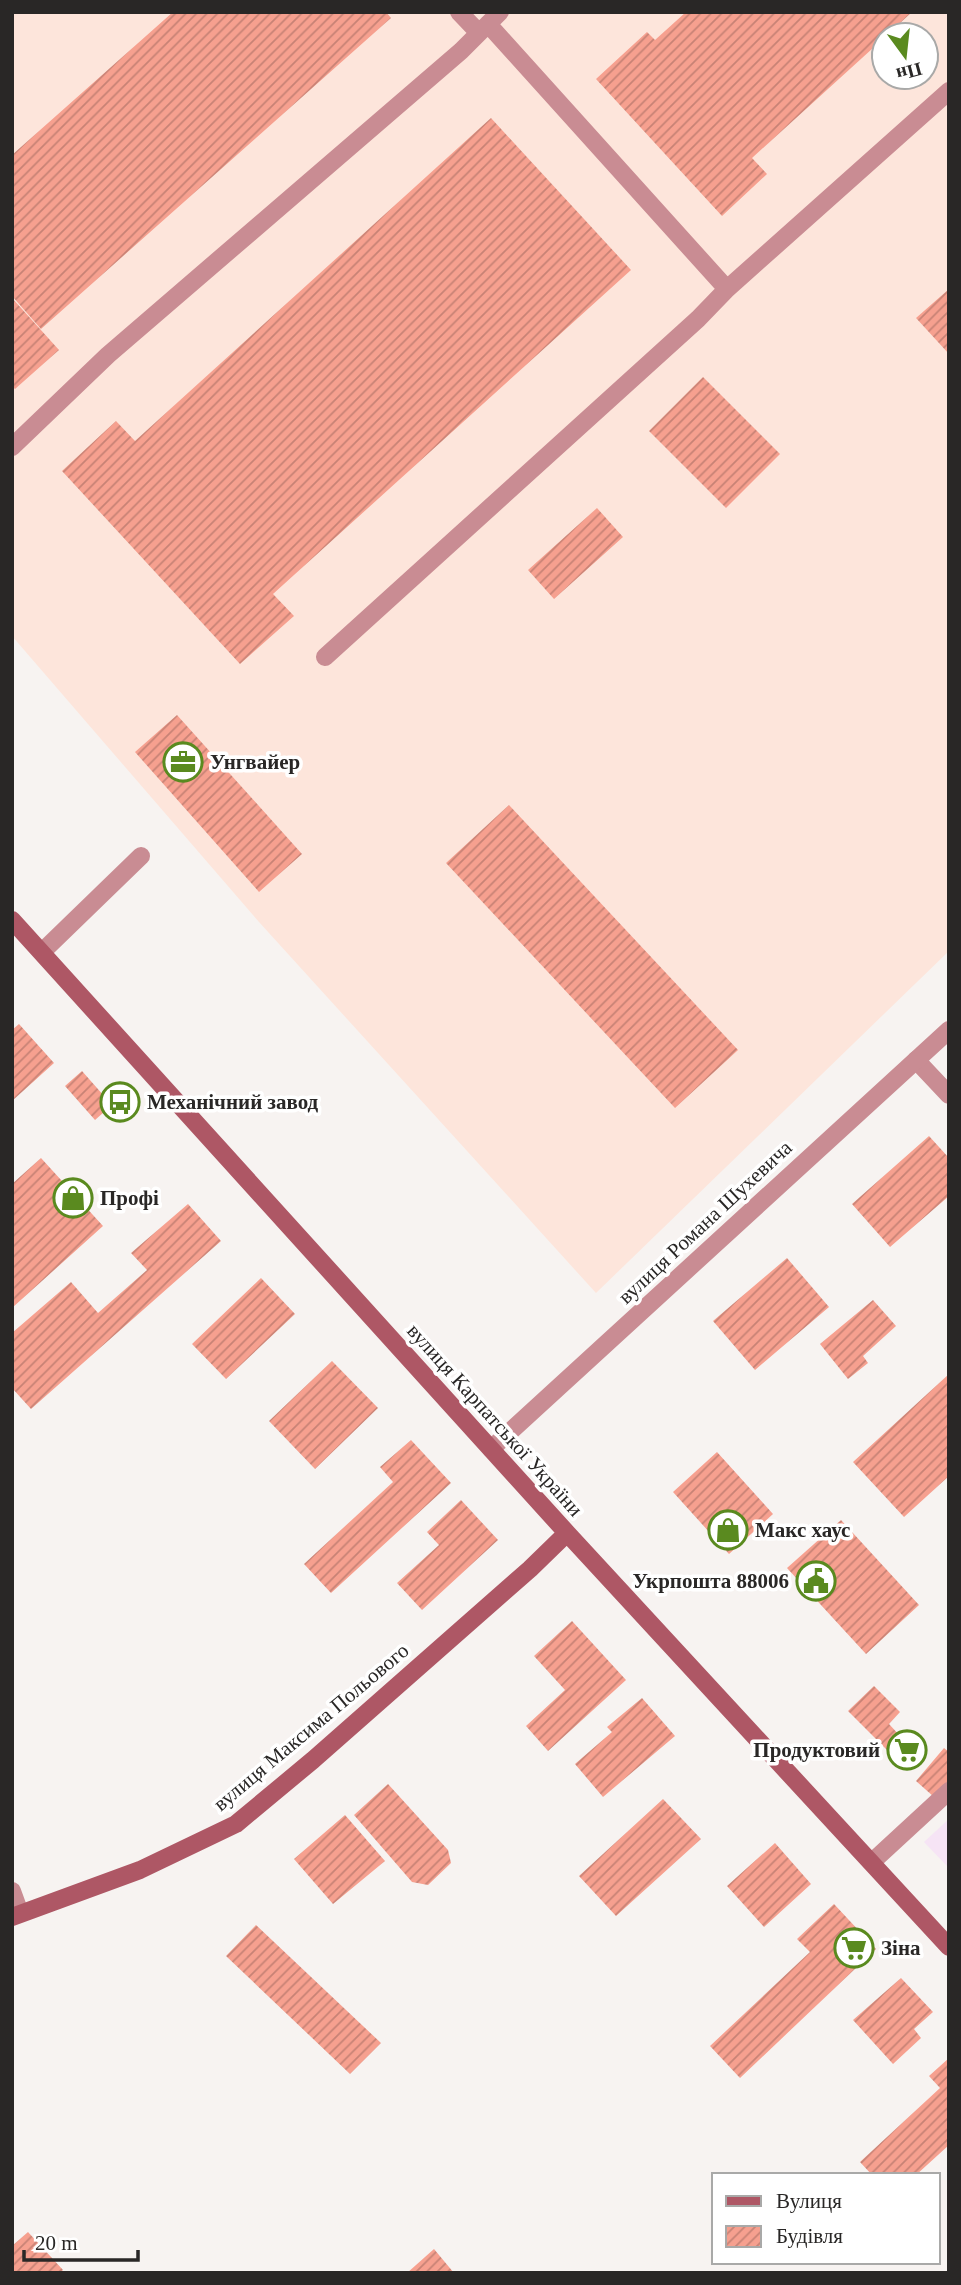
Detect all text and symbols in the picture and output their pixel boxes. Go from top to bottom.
north arrow [870,21,940,91]
text: Пн [894,58,924,85]
office icon: Унгвайер [162,741,204,783]
place label: Унгвайер [210,750,300,774]
bus stop icon: Механічний завод [99,1081,141,1123]
place label: Механічний завод [147,1090,319,1114]
street label: вулиця Романа Шухевича [613,1135,797,1309]
shop icon: Профі [52,1177,94,1219]
place label: Профі [100,1186,159,1210]
street label: вулиця Карпатської України [402,1319,588,1521]
shop icon: Макс хаус [707,1509,749,1551]
place label: Макс хаус [755,1518,850,1542]
public building icon: Укрпошта 88006 [795,1560,837,1602]
place label: Укрпошта 88006 [632,1569,789,1593]
street label: вулиця Максима Польового [209,1638,413,1816]
supermarket icon: Продуктовий [886,1729,928,1771]
place label: Продуктовий [753,1738,880,1762]
supermarket icon: Зіна [833,1927,875,1969]
place label: Зіна [881,1936,921,1960]
legend [712,2173,940,2264]
text: Вулиця [776,2189,842,2213]
scale bar [24,2218,138,2262]
text: Будівля [776,2224,843,2248]
text: 20 m [35,2231,78,2255]

